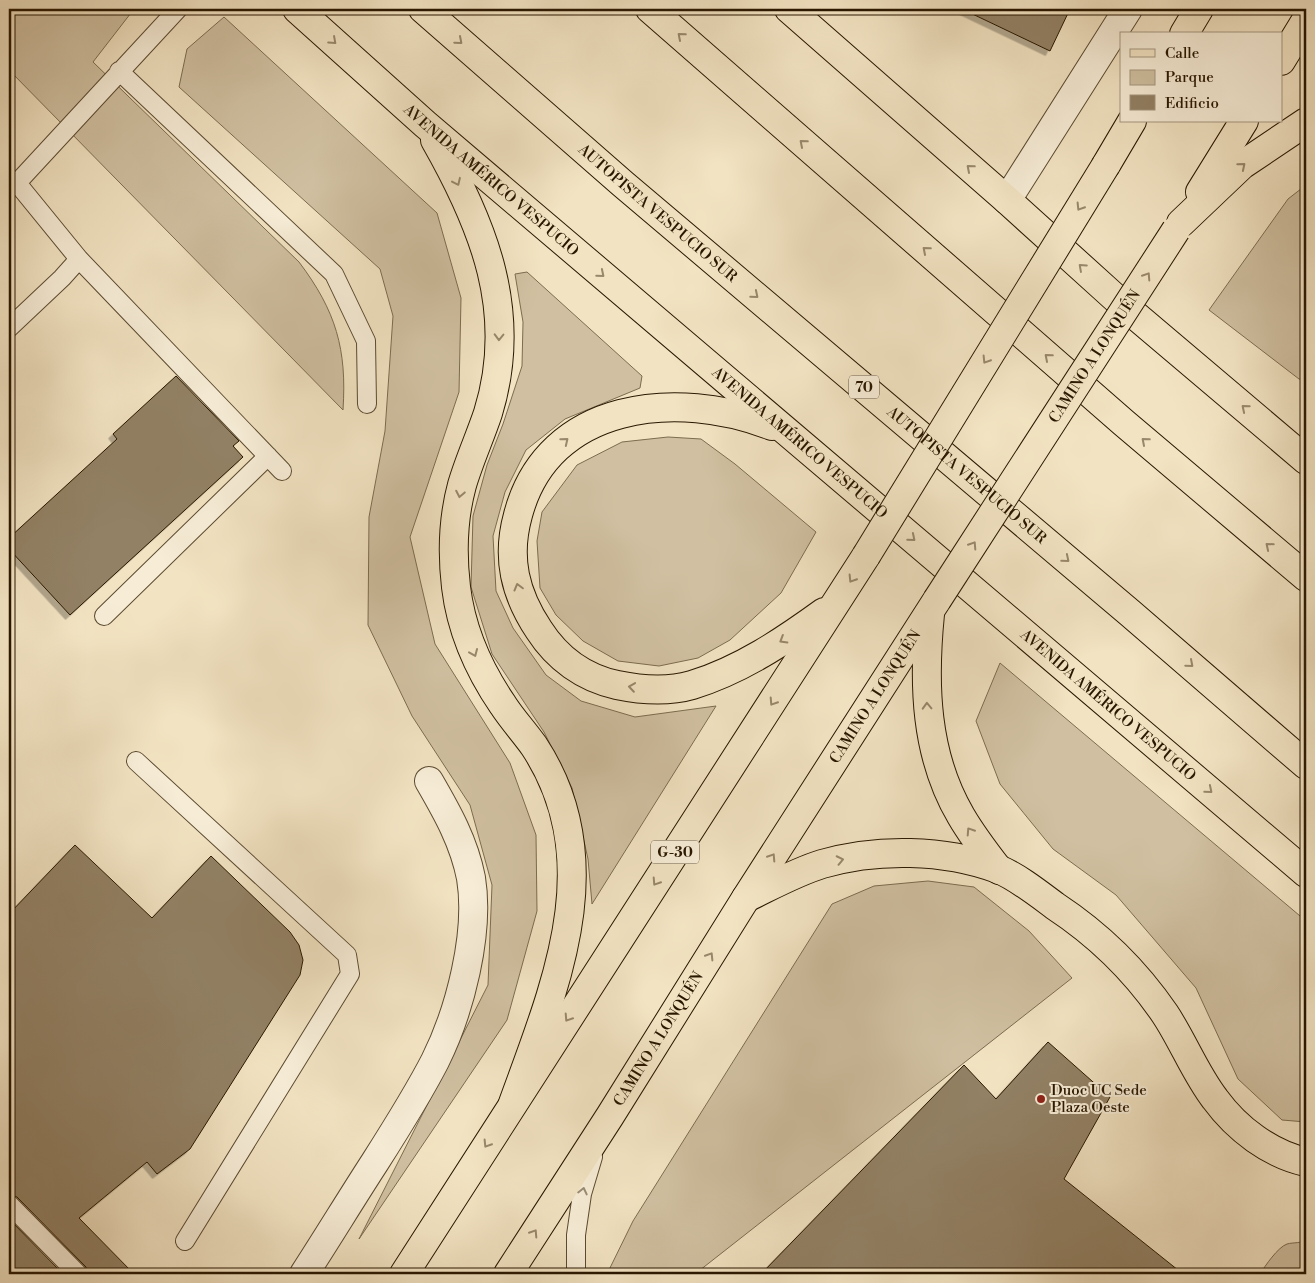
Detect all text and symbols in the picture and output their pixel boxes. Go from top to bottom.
legend [1120,32,1282,122]
one-way arrow [677,33,686,42]
one-way arrow [328,35,337,44]
one-way arrow [454,35,463,44]
text: Calle [1165,44,1199,63]
text: Parque [1165,68,1214,87]
text: Edificio [1165,94,1219,113]
street label: AVENIDA AMÉRICO VESPUCIO [399,100,583,261]
street label: AUTOPISTA VESPUCIO SUR [573,140,741,287]
one-way arrow [800,140,809,149]
one-way arrow [1237,162,1246,171]
one-way arrow [967,165,976,173]
one-way arrow [451,177,462,186]
one-way arrow [1077,201,1087,210]
one-way arrow [922,246,931,255]
one-way arrow [1078,264,1087,273]
one-way arrow [596,268,605,277]
one-way arrow [1140,272,1150,281]
street label: CAMINO A LONQUÉN [1045,286,1145,427]
one-way arrow [749,290,758,298]
one-way arrow [494,334,504,341]
one-way arrow [1045,354,1054,362]
one-way arrow [983,355,993,364]
street label: AVENIDA AMÉRICO VESPUCIO [707,362,891,523]
road number: 70 [849,376,879,398]
street label: AUTOPISTA VESPUCIO SUR [882,402,1050,548]
one-way arrow [1242,405,1251,413]
one-way arrow [559,438,568,446]
one-way arrow [1142,438,1151,447]
one-way arrow [456,489,466,498]
one-way arrow [906,533,915,542]
one-way arrow [966,541,976,550]
one-way arrow [1265,543,1274,552]
one-way arrow [1060,553,1069,561]
one-way arrow [848,574,858,583]
one-way arrow [513,583,523,591]
street label: AVENIDA AMÉRICO VESPUCIO [1016,625,1200,785]
street label: CAMINO A LONQUÉN [825,627,925,768]
one-way arrow [780,634,789,644]
one-way arrow [468,648,479,657]
one-way arrow [1184,659,1193,668]
one-way arrow [628,683,637,693]
one-way arrow [770,696,779,705]
one-way arrow [922,701,933,709]
one-way arrow [1203,785,1212,793]
one-way arrow [966,827,976,836]
road number: G-30 [651,840,699,864]
one-way arrow [766,853,775,862]
one-way arrow [835,856,844,866]
one-way arrow [653,876,662,886]
one-way arrow [703,953,713,962]
street label: CAMINO A LONQUÉN [609,968,708,1110]
one-way arrow [565,1013,574,1022]
place label: Duoc UC Sede Plaza Oeste [1051,1081,1147,1117]
marker: Duoc UC Sede Plaza Oeste [1035,1093,1047,1105]
one-way arrow [484,1138,493,1148]
one-way arrow [577,1187,588,1196]
one-way arrow [528,1230,538,1239]

